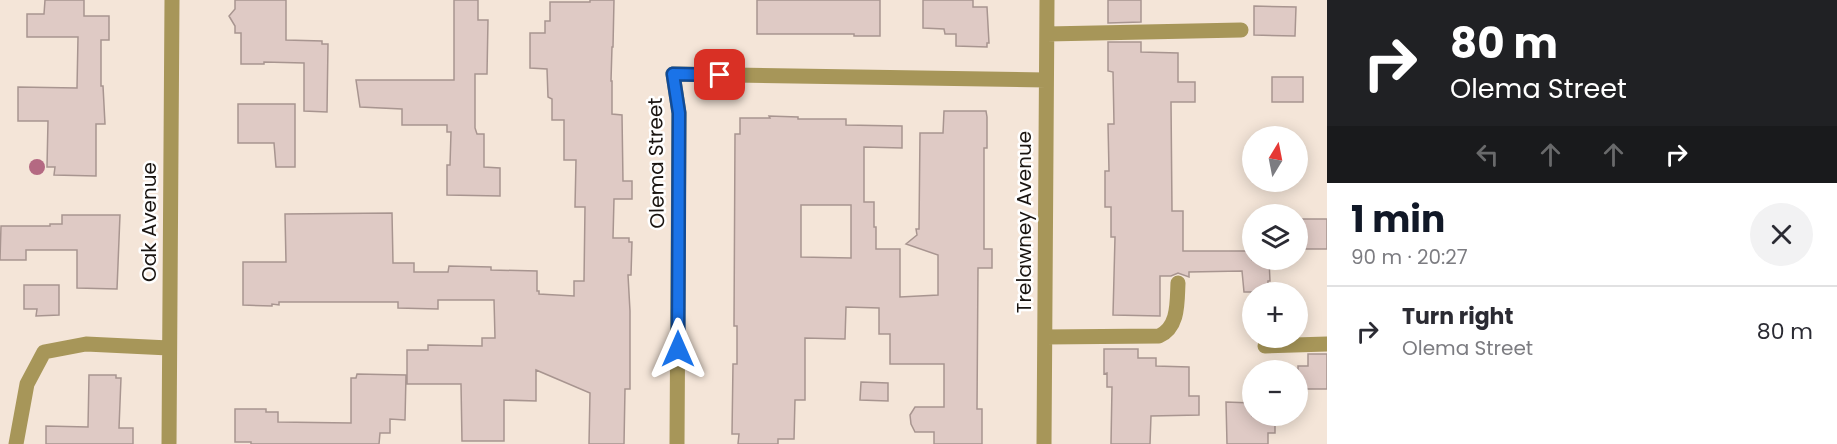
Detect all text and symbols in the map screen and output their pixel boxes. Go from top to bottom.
text: 80 m [1450,14,1558,73]
icon: right [1351,24,1429,102]
pin [694,49,745,100]
icon: arrive [703,58,736,91]
text: Olema Street [1450,70,1627,107]
street label: Olema Street [641,97,671,229]
north arrow [1242,126,1308,192]
map controls [1242,126,1308,426]
street label: Trelawney Avenue [1010,131,1038,313]
icon: left [1471,138,1504,171]
icon: ahead [1534,138,1567,171]
icon: ahead [1597,138,1630,171]
icon: right [1660,138,1693,171]
street label: Oak Avenue [135,162,163,282]
text: 1 min [1351,194,1445,245]
button: close [1750,203,1813,266]
button: layers [1242,204,1308,270]
text: 90 m · 20:27 [1351,243,1468,271]
button: + [1242,282,1308,348]
text: Turn right [1402,301,1513,332]
icon: right [1351,315,1384,348]
text: 80 m [1757,316,1813,347]
position arrow [646,317,710,381]
text: Olema Street [1402,334,1533,362]
button: − [1242,360,1308,426]

